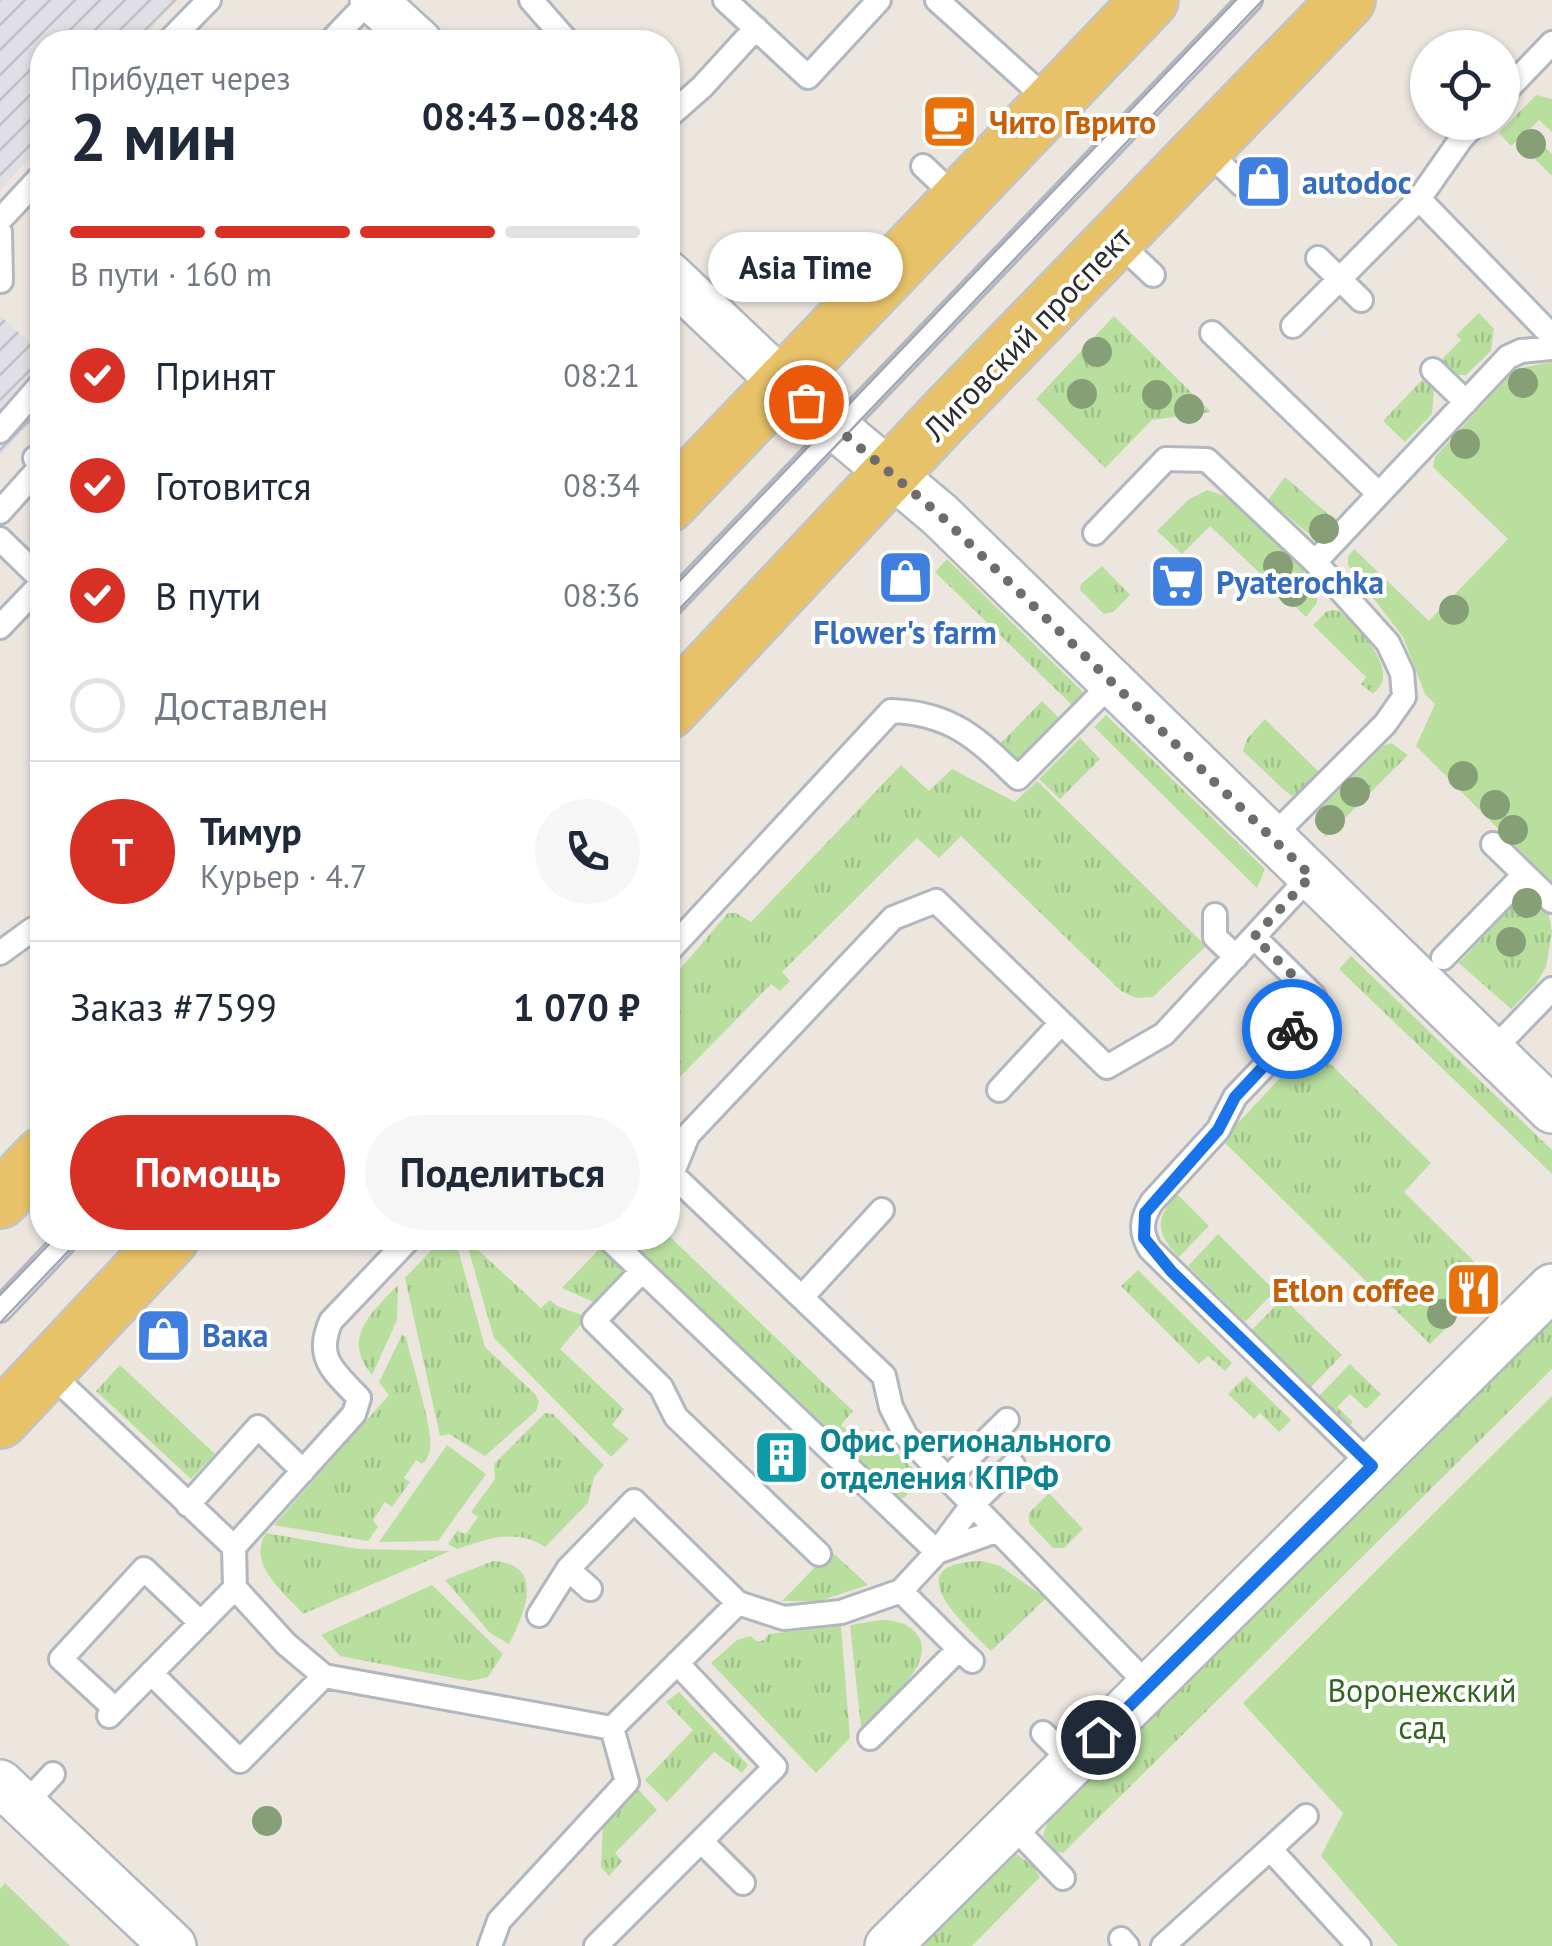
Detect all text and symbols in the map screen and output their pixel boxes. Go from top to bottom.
map controls [1410,30,1520,140]
button: locate [1410,30,1520,140]
text: Прибудет через [70,57,291,99]
text: 08:43–08:48 [422,91,640,140]
cafe icon: Чито Гврито [920,92,980,152]
text: 2 мин [70,94,237,178]
place label: Чито Гврито [989,101,1156,143]
shop icon: autodoc [1233,152,1293,212]
place label: autodoc [1302,161,1412,203]
street label: Лиговский проспект [913,217,1140,450]
callout: Asia Time [708,232,904,302]
text: Asia Time [739,246,872,288]
text: В пути · 160 m [70,253,272,295]
icon: check [70,348,125,403]
text: Принят [155,351,275,400]
text: 08:21 [563,354,640,396]
pin [764,360,849,445]
icon: bag [779,375,834,430]
icon: check [70,458,125,513]
text: Готовится [155,461,312,510]
text: 08:34 [563,464,640,506]
shop icon: Flower's farm [875,548,935,608]
supermarket icon: Pyaterochka [1147,552,1207,612]
place label: Pyaterochka [1216,561,1384,603]
icon: check [70,568,125,623]
text: В пути [155,571,261,620]
text: 08:36 [563,574,640,616]
place label: Flower's farm [813,611,997,653]
text: Доставлен [155,681,328,730]
button: phone [535,799,640,904]
text: Тимур [200,806,302,855]
text: Т [112,827,133,876]
text: Курьер · 4.7 [200,855,367,897]
courier [1242,979,1342,1079]
text: Заказ #7599 [70,982,277,1031]
text: 1 070 ₽ [513,982,640,1031]
icon: bike [1265,1002,1320,1057]
button: Помощь [70,1115,345,1230]
button: Поделиться [365,1115,640,1230]
restaurant icon: Etlon coffee [1444,1260,1504,1320]
place label: Etlon coffee [1272,1269,1435,1311]
shop icon: Вака [133,1305,193,1365]
place label: Вака [202,1314,268,1356]
place label: Офис регионального отделения КПРФ [820,1419,1112,1498]
building icon: Офис регионального отделения КПРФ [751,1428,811,1488]
park label: Воронежский сад [1327,1669,1517,1748]
pin [1056,1695,1141,1780]
icon: home [1071,1710,1126,1765]

